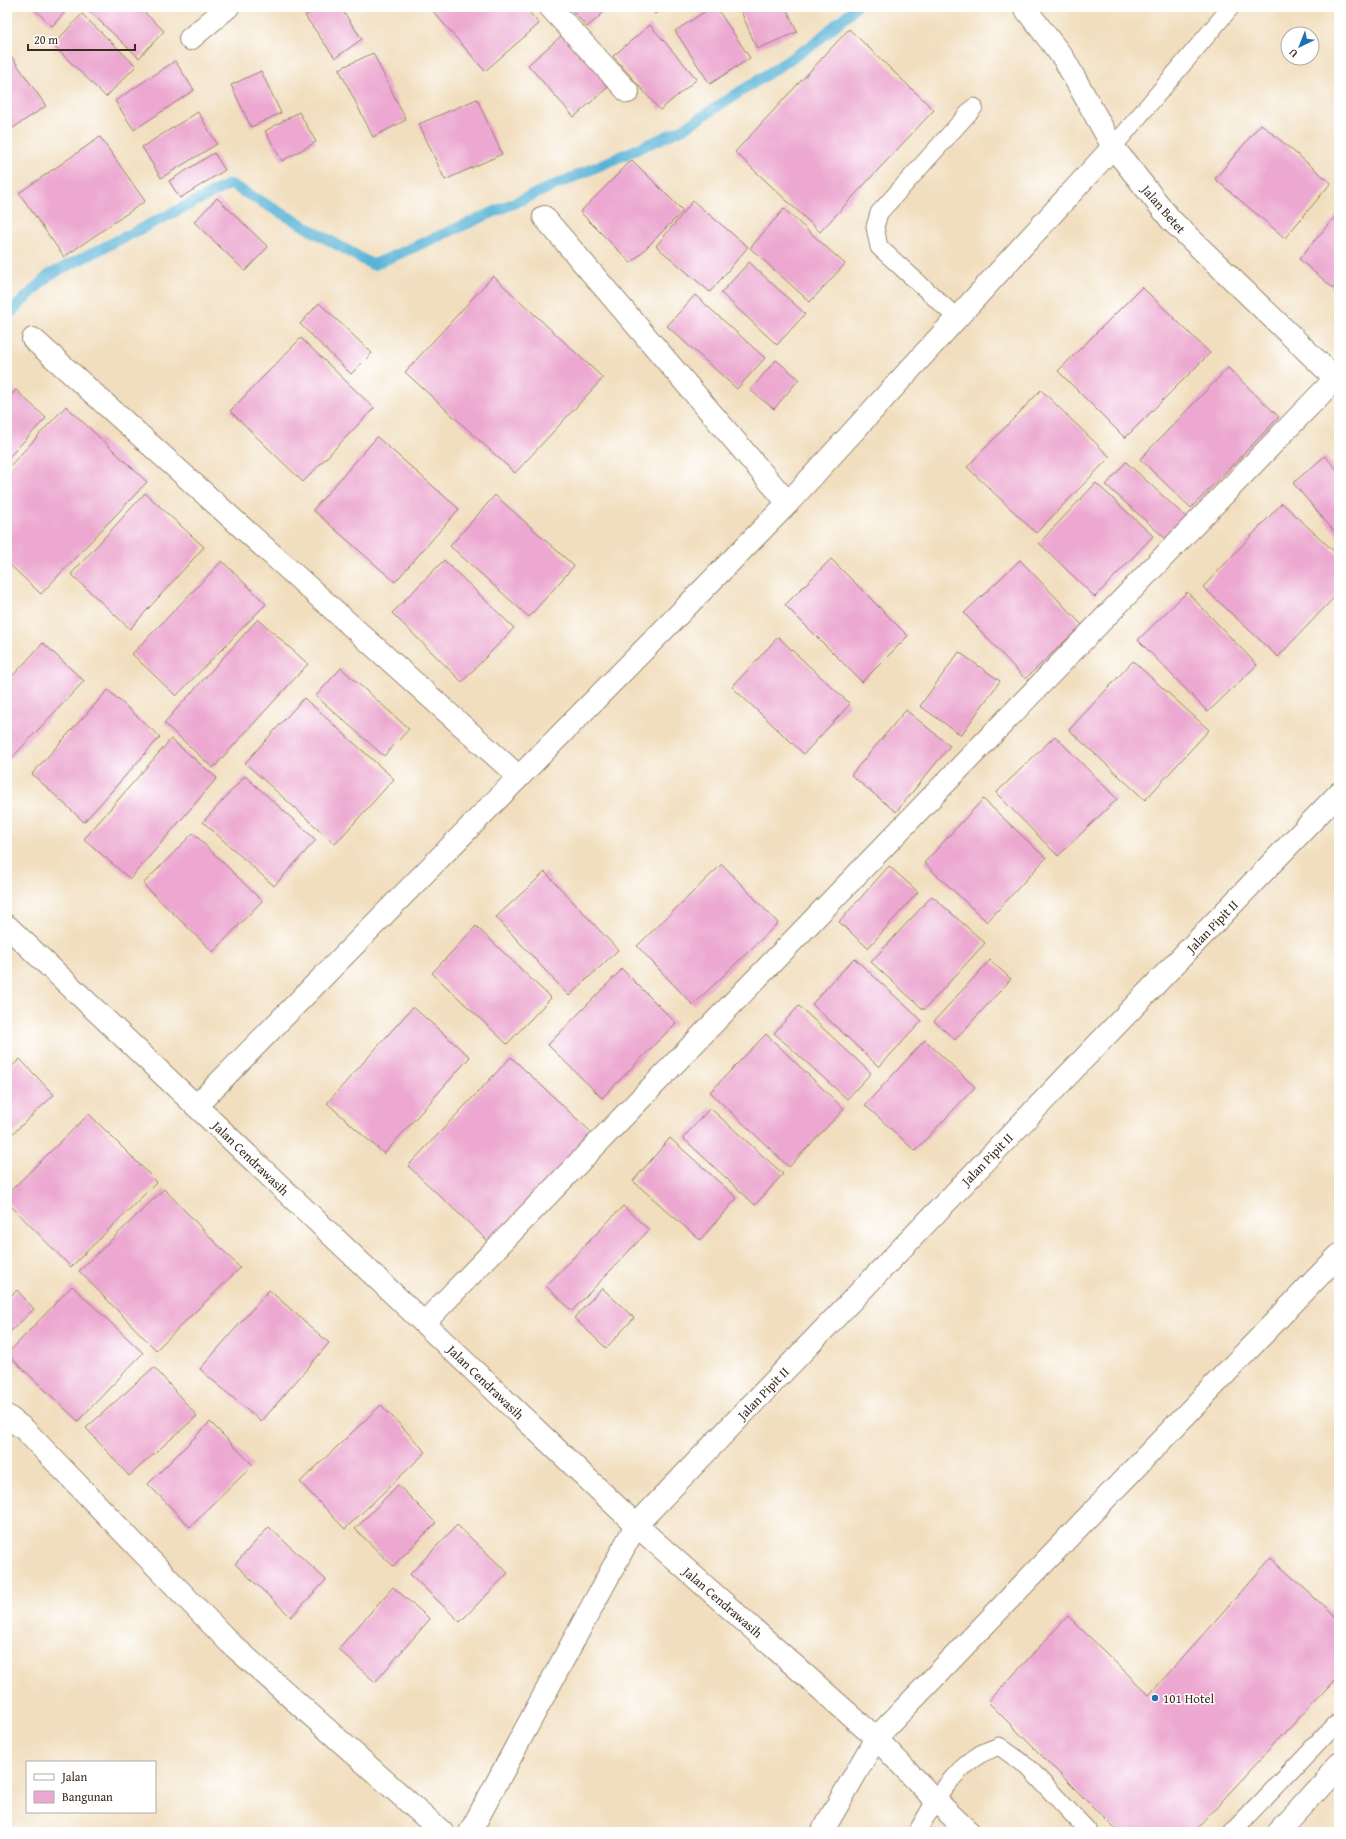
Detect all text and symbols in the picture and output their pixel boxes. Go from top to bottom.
scale bar [28,26,135,52]
north arrow [1280,26,1320,66]
text: 20 m [34,31,58,48]
text: U [1285,45,1301,62]
street label: Jalan Betet [1136,179,1190,238]
street label: Jalan Pipit II [1181,896,1242,958]
street label: Jalan Cendrawasih [207,1115,294,1200]
street label: Jalan Pipit II [956,1129,1017,1191]
street label: Jalan Cendrawasih [442,1339,529,1424]
street label: Jalan Pipit II [732,1363,793,1425]
street label: Jalan Cendrawasih [677,1561,767,1643]
place label: 101 Hotel [1163,1689,1215,1708]
marker: 101 Hotel [1150,1693,1160,1703]
legend [26,1761,156,1813]
text: Jalan [60,1768,87,1785]
text: Bangunan [62,1788,113,1805]

